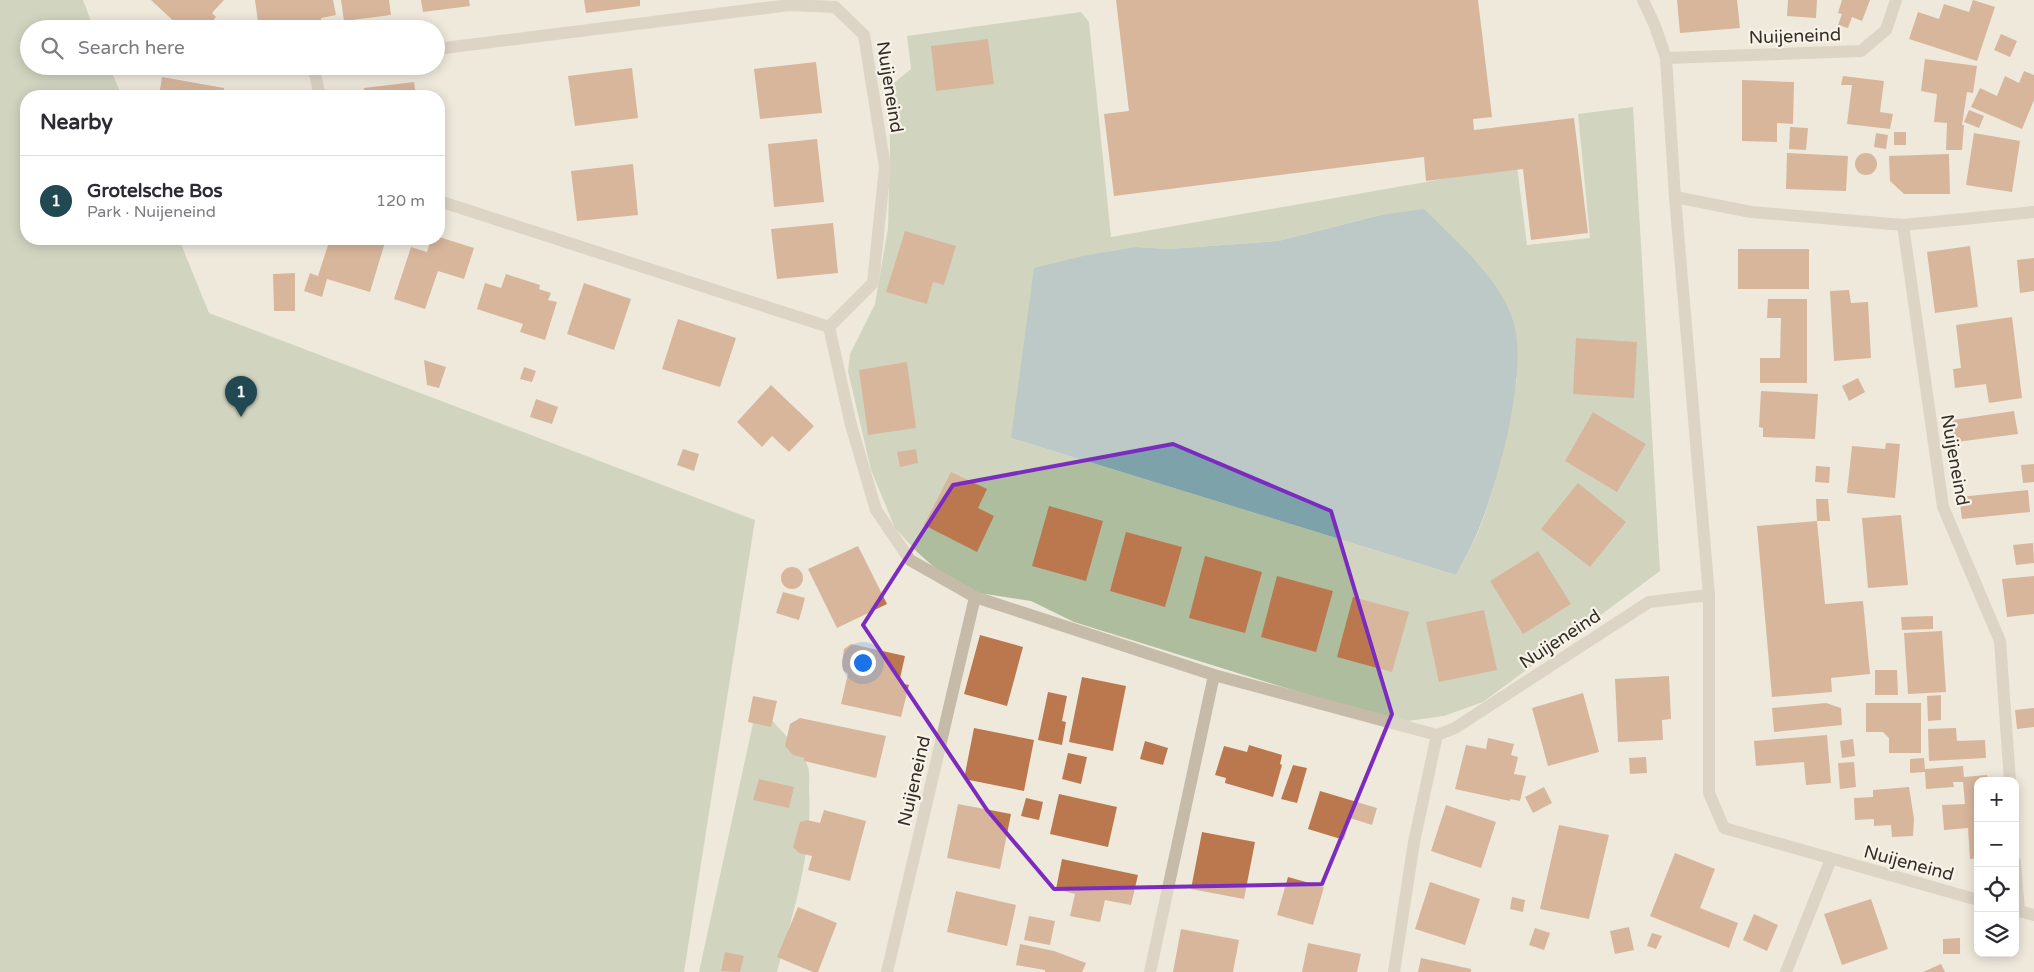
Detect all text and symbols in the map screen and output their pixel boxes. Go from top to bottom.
search box [20,20,445,75]
street label: Nuijeneind [1748,23,1842,49]
icon: search [38,34,66,62]
text: Search here [78,37,185,59]
street label: Nuijeneind [872,40,908,134]
text: Nearby [40,110,113,135]
text: Grotelsche Bos [87,180,223,202]
text: 1 [51,191,61,211]
text: 120 m [376,191,425,211]
text: Park · Nuijeneind [87,202,216,222]
pin: 1 [225,376,257,417]
street label: Nuijeneind [1936,413,1974,507]
street label: Nuijeneind [1515,605,1605,673]
your location [850,650,876,676]
street label: Nuijeneind [893,734,935,828]
map controls [1974,777,2019,957]
button: + [1974,777,2019,822]
button: − [1974,822,2019,867]
street label: Nuijeneind [1862,840,1956,886]
button: locate [1974,867,2019,912]
button: layers [1974,912,2019,957]

